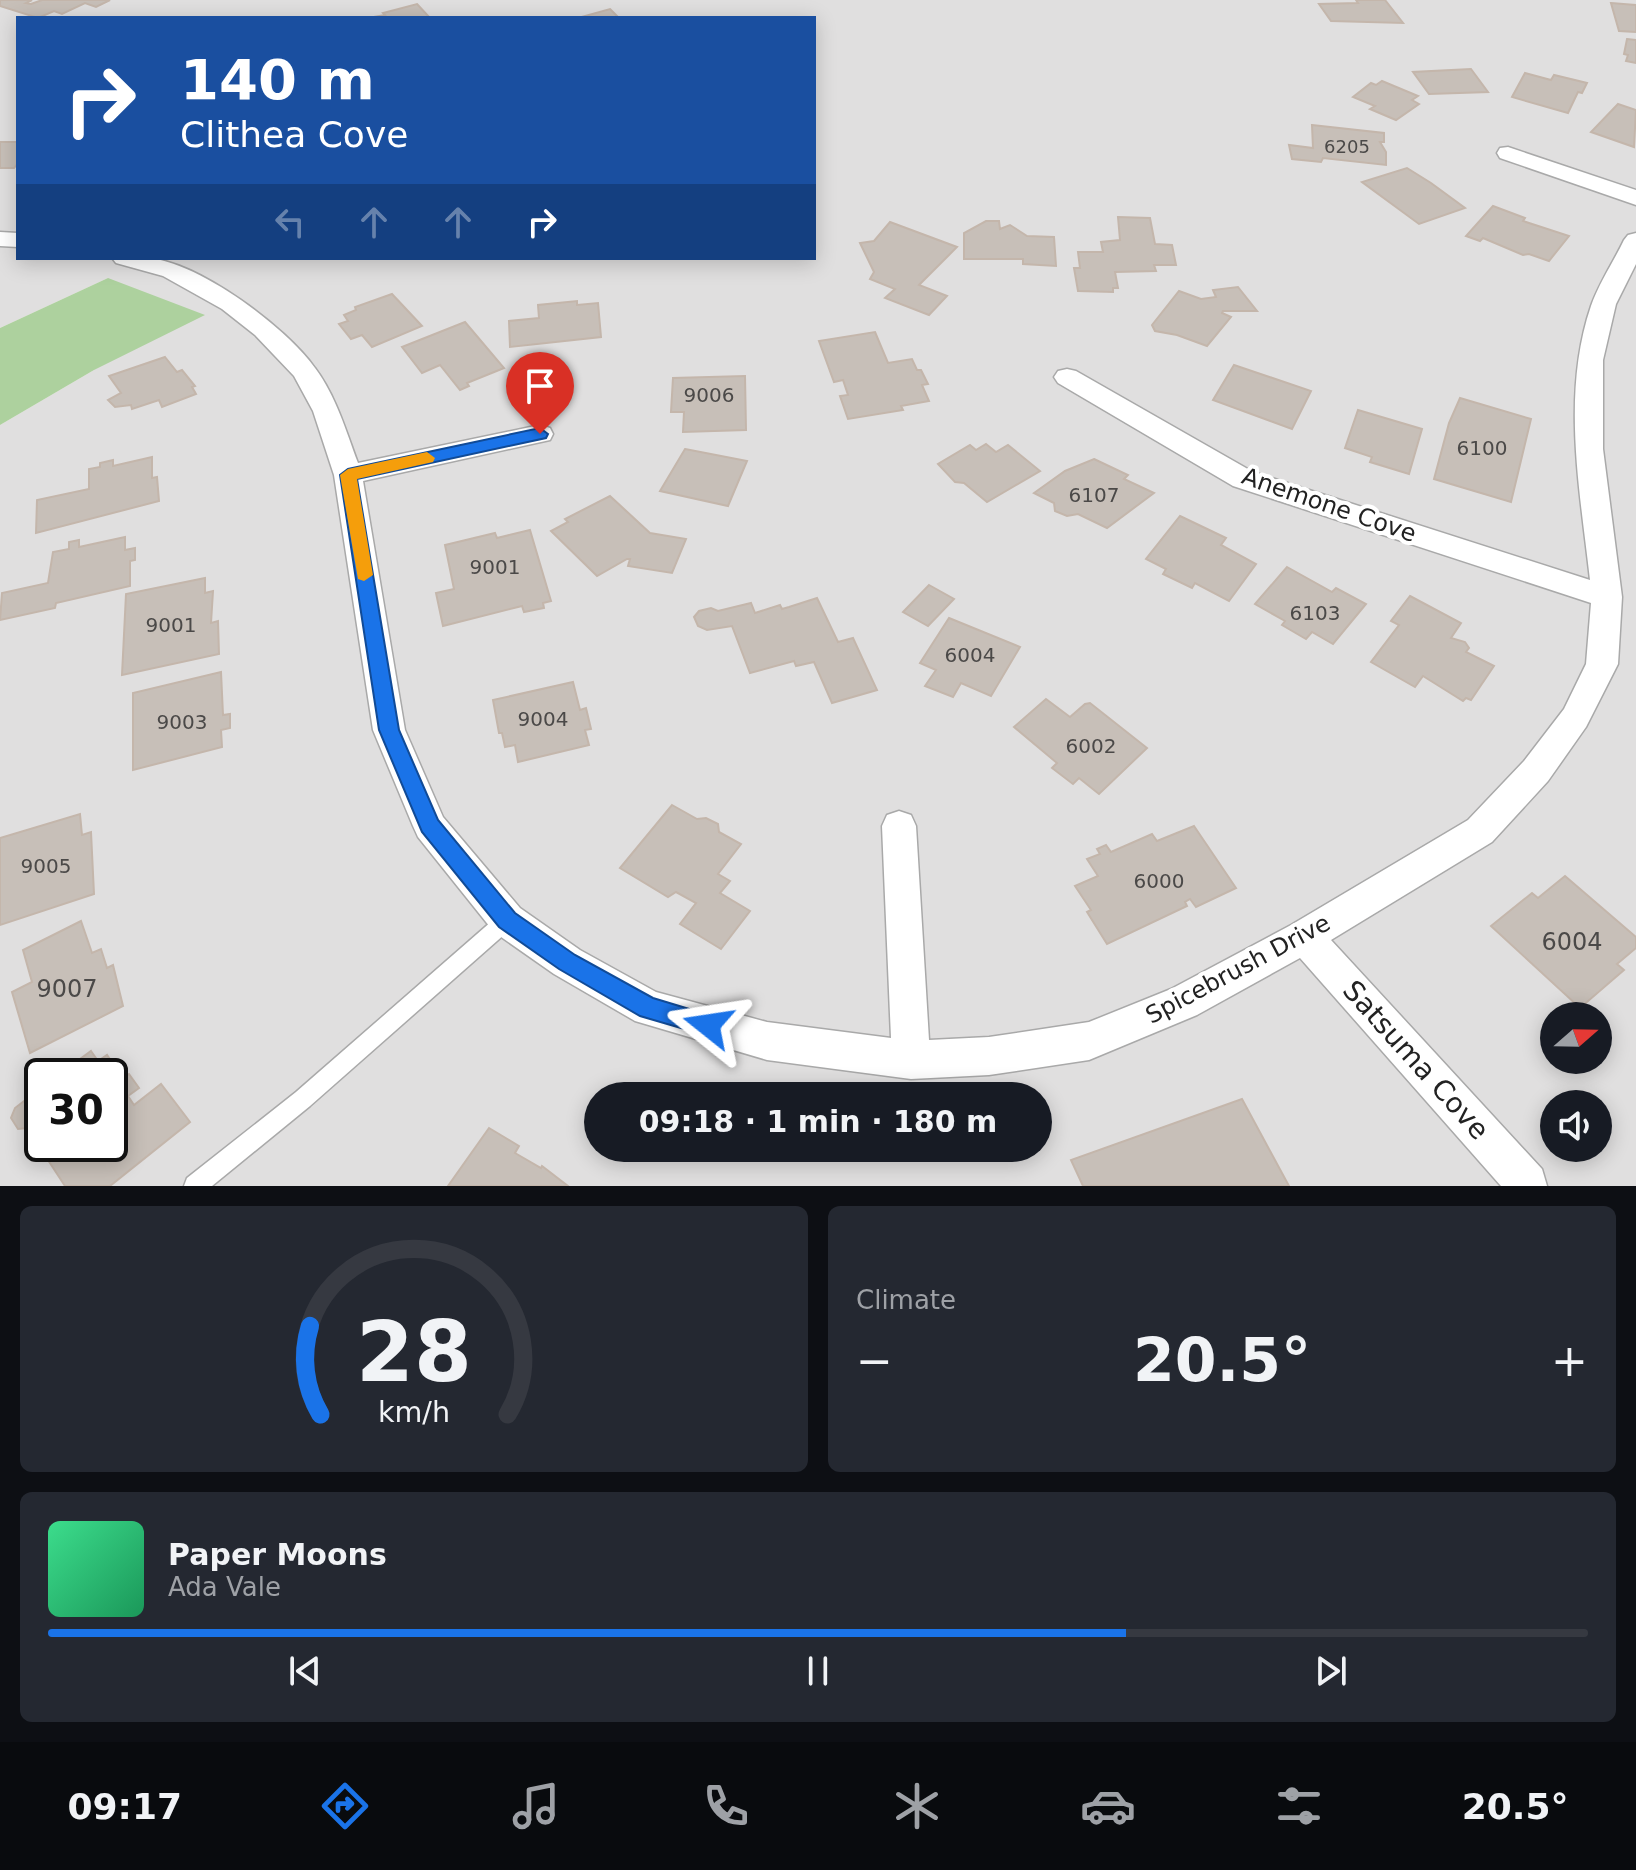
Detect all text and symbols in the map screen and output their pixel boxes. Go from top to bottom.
text: 140 m [180,47,375,112]
icon: right [48,48,152,152]
text: Clithea Cove [180,114,408,155]
house number: 6205 [1324,136,1370,157]
icon: left [268,200,312,244]
icon: ahead [352,200,396,244]
icon: ahead [436,200,480,244]
icon: right [520,200,564,244]
pin [506,352,574,434]
icon: arrive [518,364,562,408]
house number: 9006 [684,383,734,407]
house number: 6100 [1457,436,1507,460]
street label: Anemone Cove [1238,462,1420,548]
house number: 6107 [1069,483,1119,507]
house number: 9001 [470,555,520,579]
house number: 6103 [1290,601,1340,625]
house number: 9001 [146,613,196,637]
house number: 6004 [945,643,995,667]
house number: 9004 [518,707,568,731]
house number: 9003 [157,710,207,734]
house number: 6002 [1066,734,1116,758]
house number: 9005 [21,854,71,878]
house number: 6000 [1134,869,1184,893]
street label: Spicebrush Drive [1141,909,1335,1029]
house number: 6004 [1541,928,1603,956]
street label: Satsuma Cove [1336,974,1496,1146]
house number: 9007 [36,975,98,1003]
position arrow [666,983,750,1067]
north arrow [1540,1002,1612,1074]
map controls [1540,1002,1612,1162]
speed limit sign: 30 [24,1058,128,1162]
button: sound [1540,1090,1612,1162]
text: 09:18 · 1 min · 180 m [639,1104,997,1139]
text: Climate [856,1285,956,1315]
text: 28 [356,1304,472,1401]
text: 20.5° [1133,1325,1311,1395]
text: − [856,1335,893,1386]
text: + [1551,1335,1588,1386]
text: km/h [378,1395,450,1429]
text: Paper Moons [168,1537,387,1572]
text: Ada Vale [168,1572,281,1602]
icon: previous [283,1649,327,1693]
icon: pause [796,1649,840,1693]
icon: next [1309,1649,1353,1693]
icon: directions [317,1778,373,1834]
icon: music [508,1778,564,1834]
icon: phone [698,1778,754,1834]
icon: climate [889,1778,945,1834]
icon: car [1080,1778,1136,1834]
icon: filters [1271,1778,1327,1834]
text: 09:17 [67,1786,182,1827]
text: 20.5° [1462,1786,1569,1827]

